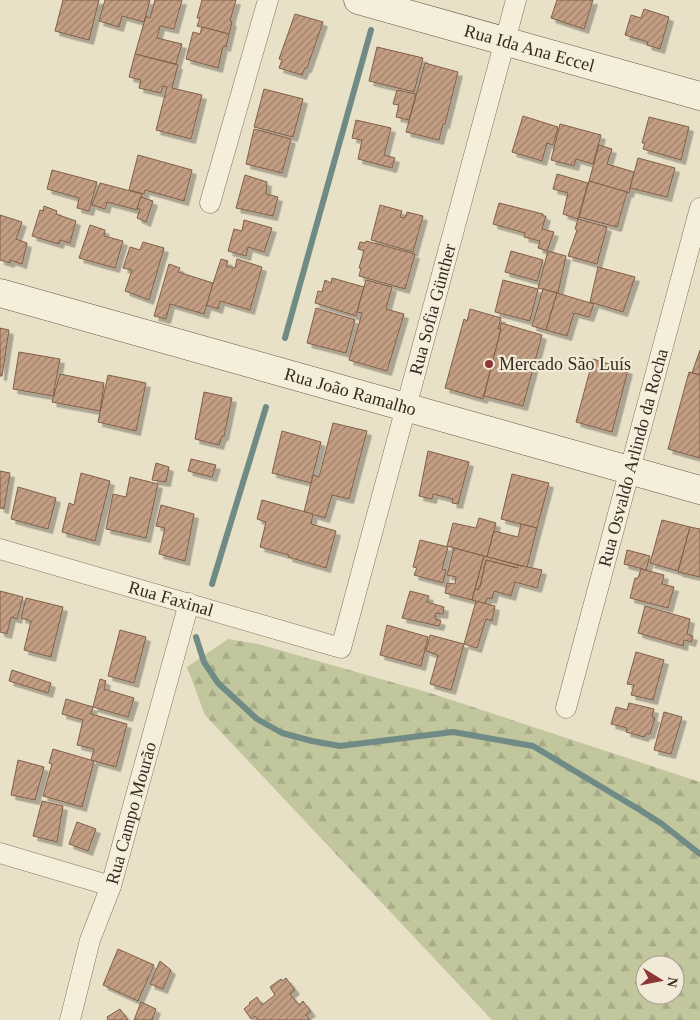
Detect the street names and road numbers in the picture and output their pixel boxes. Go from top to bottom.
street label: Rua Ida Ana Eccel [462,20,597,76]
street label: Rua Sofia Günther [405,241,460,377]
street label: Rua Osvaldo Arlindo da Rocha [594,347,672,569]
street label: Rua João Ramalho [282,364,419,420]
street label: Rua Faxinal [126,577,216,620]
street label: Rua Campo Mourão [102,740,160,887]

